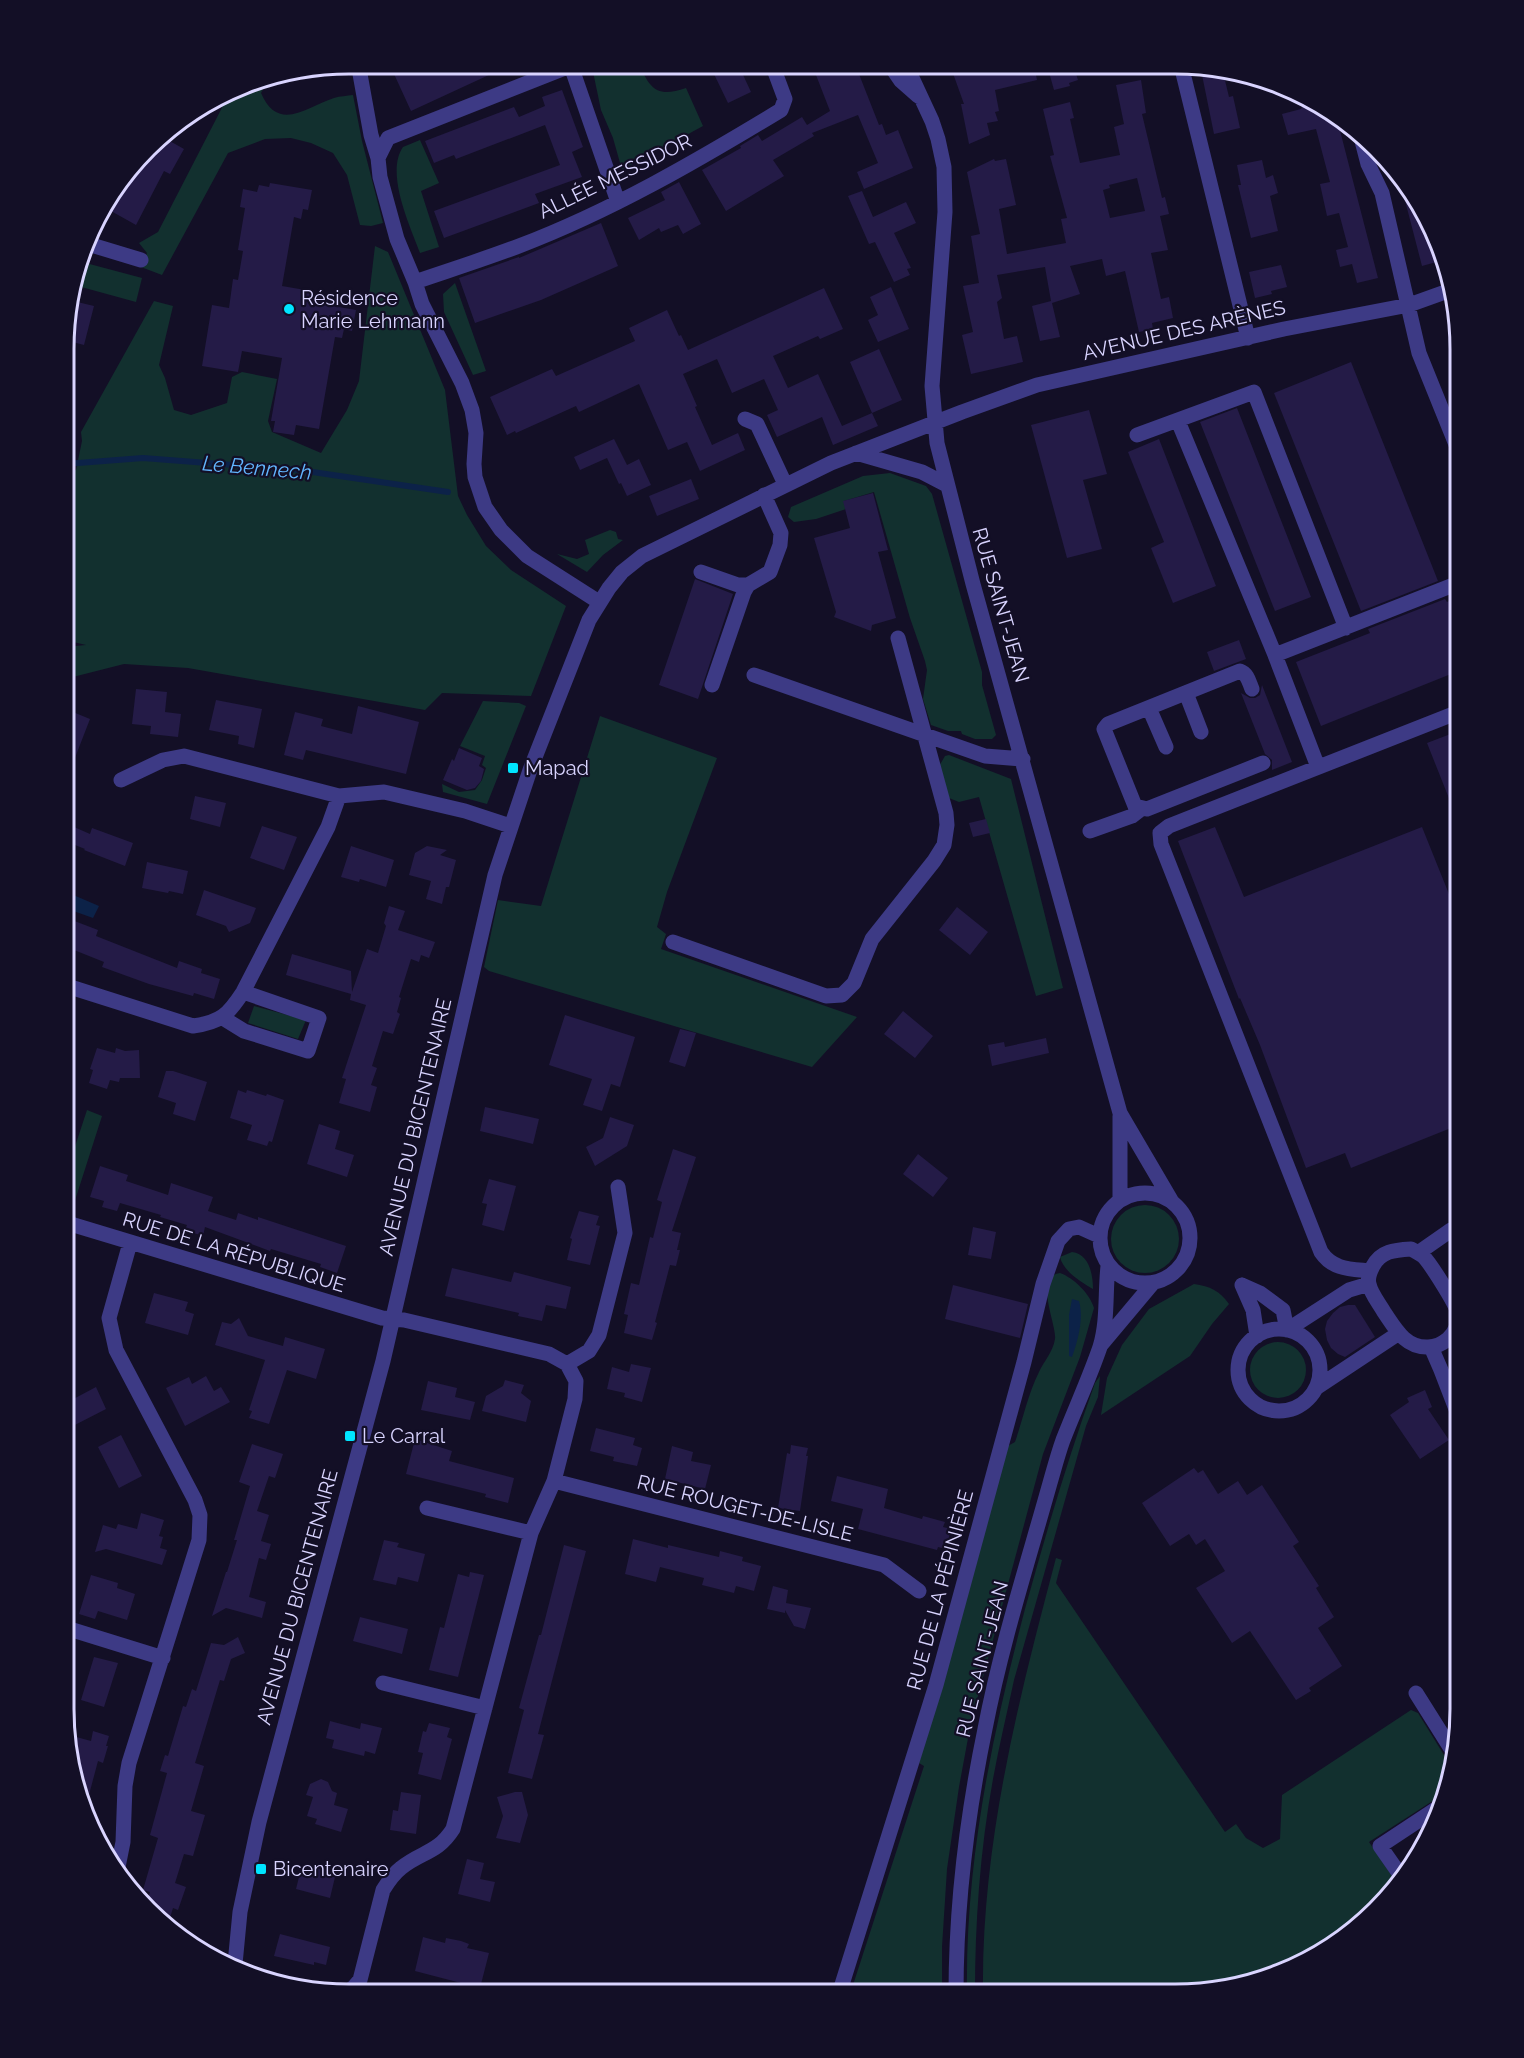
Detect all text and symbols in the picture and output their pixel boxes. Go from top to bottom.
street label: ALLÉE MESSIDOR [534,128,696,224]
place label: Résidence Marie Lehmann [301,286,445,333]
street label: AVENUE DES ARÈNES [1080,295,1288,365]
marker: Résidence Marie Lehmann [282,302,296,316]
water label: Le Bennech [201,450,313,485]
street label: RUE SAINT-JEAN [967,525,1035,685]
place label: Mapad [525,756,589,780]
marker: Mapad [506,761,520,775]
street label: AVENUE DU BICENTENAIRE [374,996,456,1258]
street label: RUE DE LA RÉPUBLIQUE [120,1207,348,1297]
place label: Le Carral [362,1424,446,1448]
marker: Le Carral [343,1429,357,1443]
street label: AVENUE DU BICENTENAIRE [251,1467,343,1727]
street label: RUE ROUGET-DE-LISLE [634,1470,856,1546]
street label: RUE DE LA PÉPINIÈRE [902,1487,978,1693]
street label: RUE SAINT-JEAN [951,1578,1013,1740]
place label: Bicentenaire [273,1857,389,1881]
marker: Bicentenaire [254,1862,268,1876]

